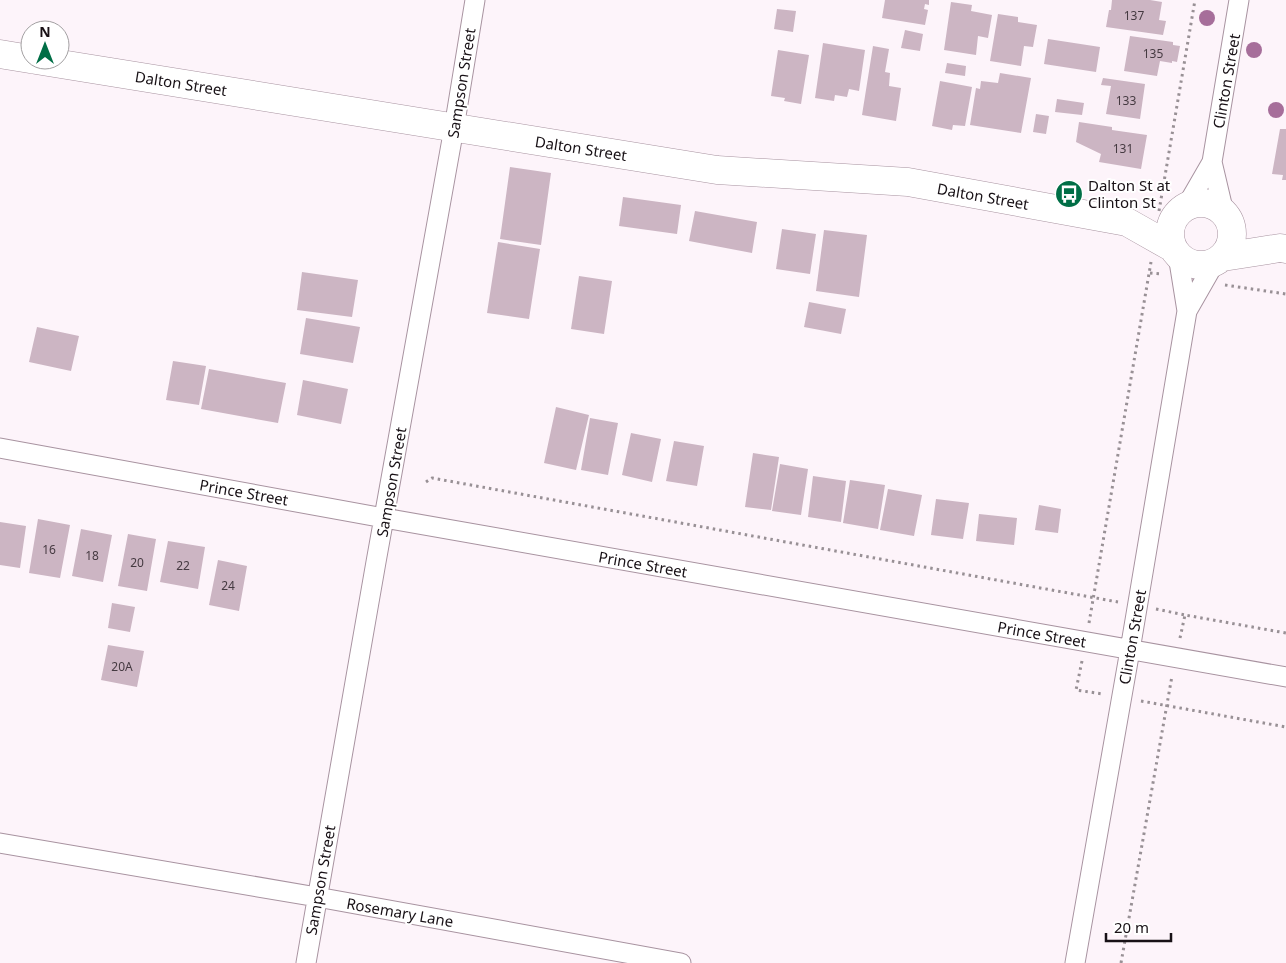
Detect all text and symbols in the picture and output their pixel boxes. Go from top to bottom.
house number: 137 [1124,7,1144,24]
north arrow [20,20,70,70]
text: N [39,22,51,41]
street label: Sampson Street [442,26,480,139]
street label: Clinton Street [1208,31,1244,130]
house number: 135 [1143,45,1163,62]
street label: Dalton Street [134,66,229,100]
house number: 133 [1116,92,1136,109]
street label: Dalton Street [534,131,629,165]
house number: 131 [1113,140,1133,157]
place label: Dalton St at Clinton St [1088,175,1171,212]
street label: Dalton Street [936,178,1031,214]
bus stop icon: Dalton St at Clinton St [1054,179,1084,209]
street label: Sampson Street [371,425,411,539]
street label: Prince Street [198,474,291,510]
house number: 16 [42,541,56,558]
street label: Prince Street [597,546,690,582]
house number: 18 [85,547,99,564]
house number: 20 [130,554,144,571]
house number: 22 [176,557,190,574]
house number: 24 [221,577,235,594]
street label: Clinton Street [1114,587,1150,686]
street label: Prince Street [996,616,1089,652]
house number: 20A [111,658,133,675]
street label: Sampson Street [300,823,340,937]
street label: Rosemary Lane [345,893,455,931]
scale bar [1106,910,1171,942]
text: 20 m [1114,917,1149,937]

